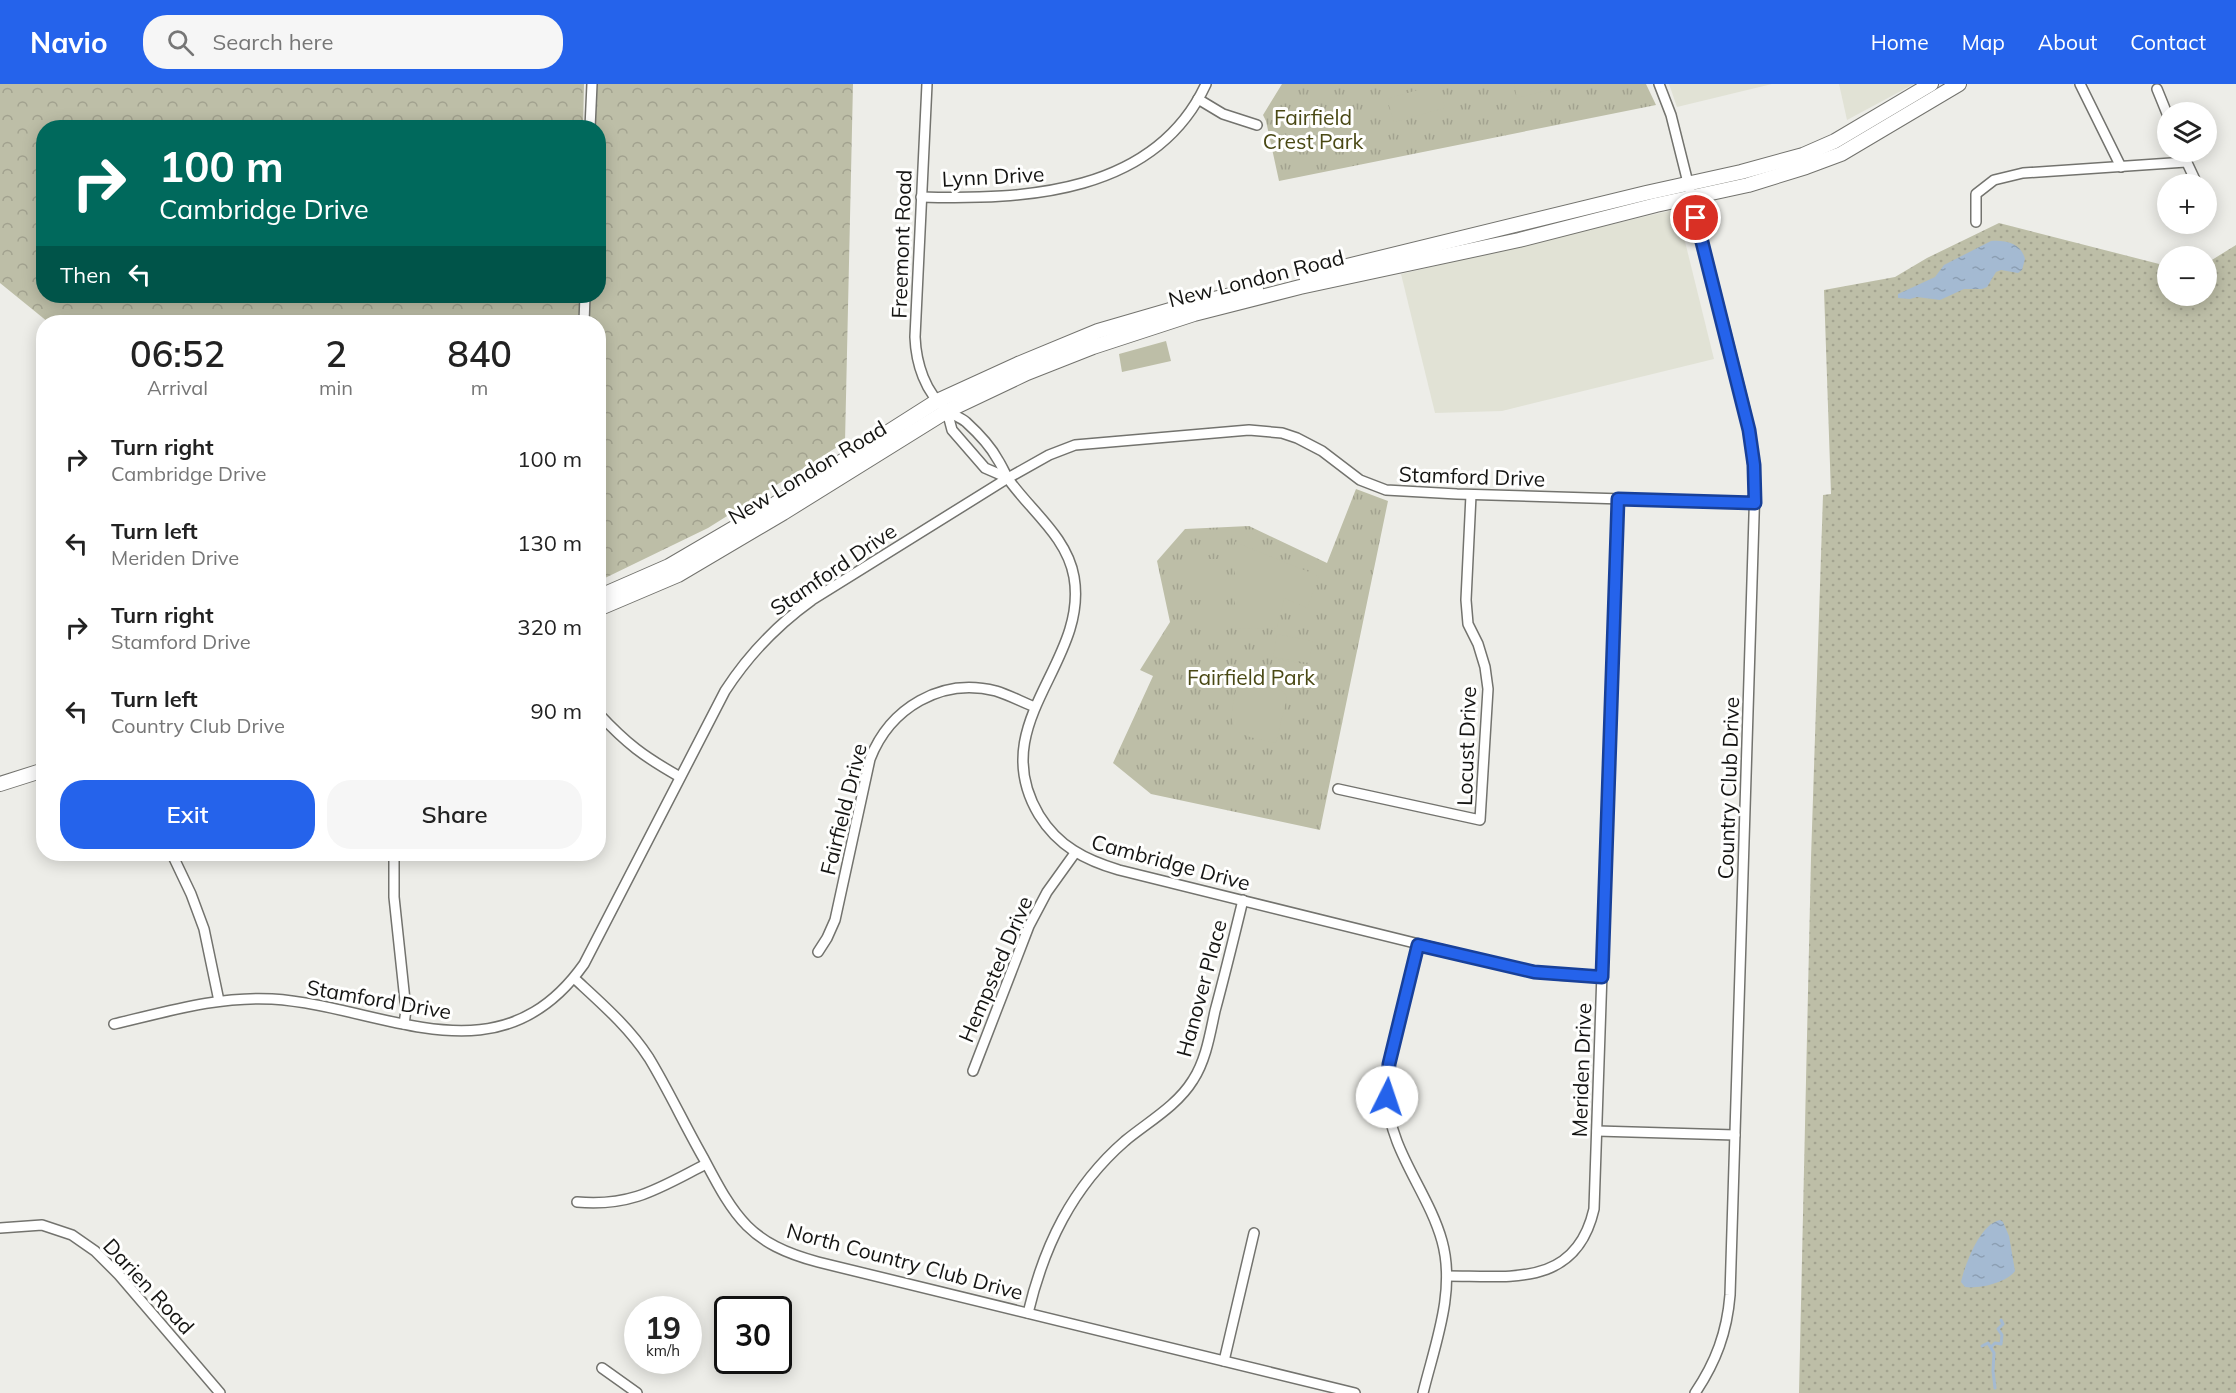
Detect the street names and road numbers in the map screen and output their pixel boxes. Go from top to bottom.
street label: Lynn Drive [941,160,1045,192]
street label: Freemont Road [885,169,917,319]
street label: New London Road [1165,244,1347,312]
street label: New London Road [723,414,891,530]
street label: Stamford Drive [1398,460,1546,492]
street label: Stamford Drive [765,517,901,621]
street label: Locust Drive [1451,686,1481,806]
street label: Country Club Drive [1712,696,1744,880]
street label: Fairfield Drive [814,741,872,877]
street label: Cambridge Drive [1089,828,1253,896]
street label: Hempsted Drive [952,892,1038,1046]
street label: Hanover Place [1170,916,1232,1060]
street label: Stamford Drive [305,973,453,1025]
street label: Meriden Drive [1566,1002,1596,1138]
street label: North Country Club Drive [784,1217,1026,1305]
street label: Darien Road [98,1233,200,1339]

